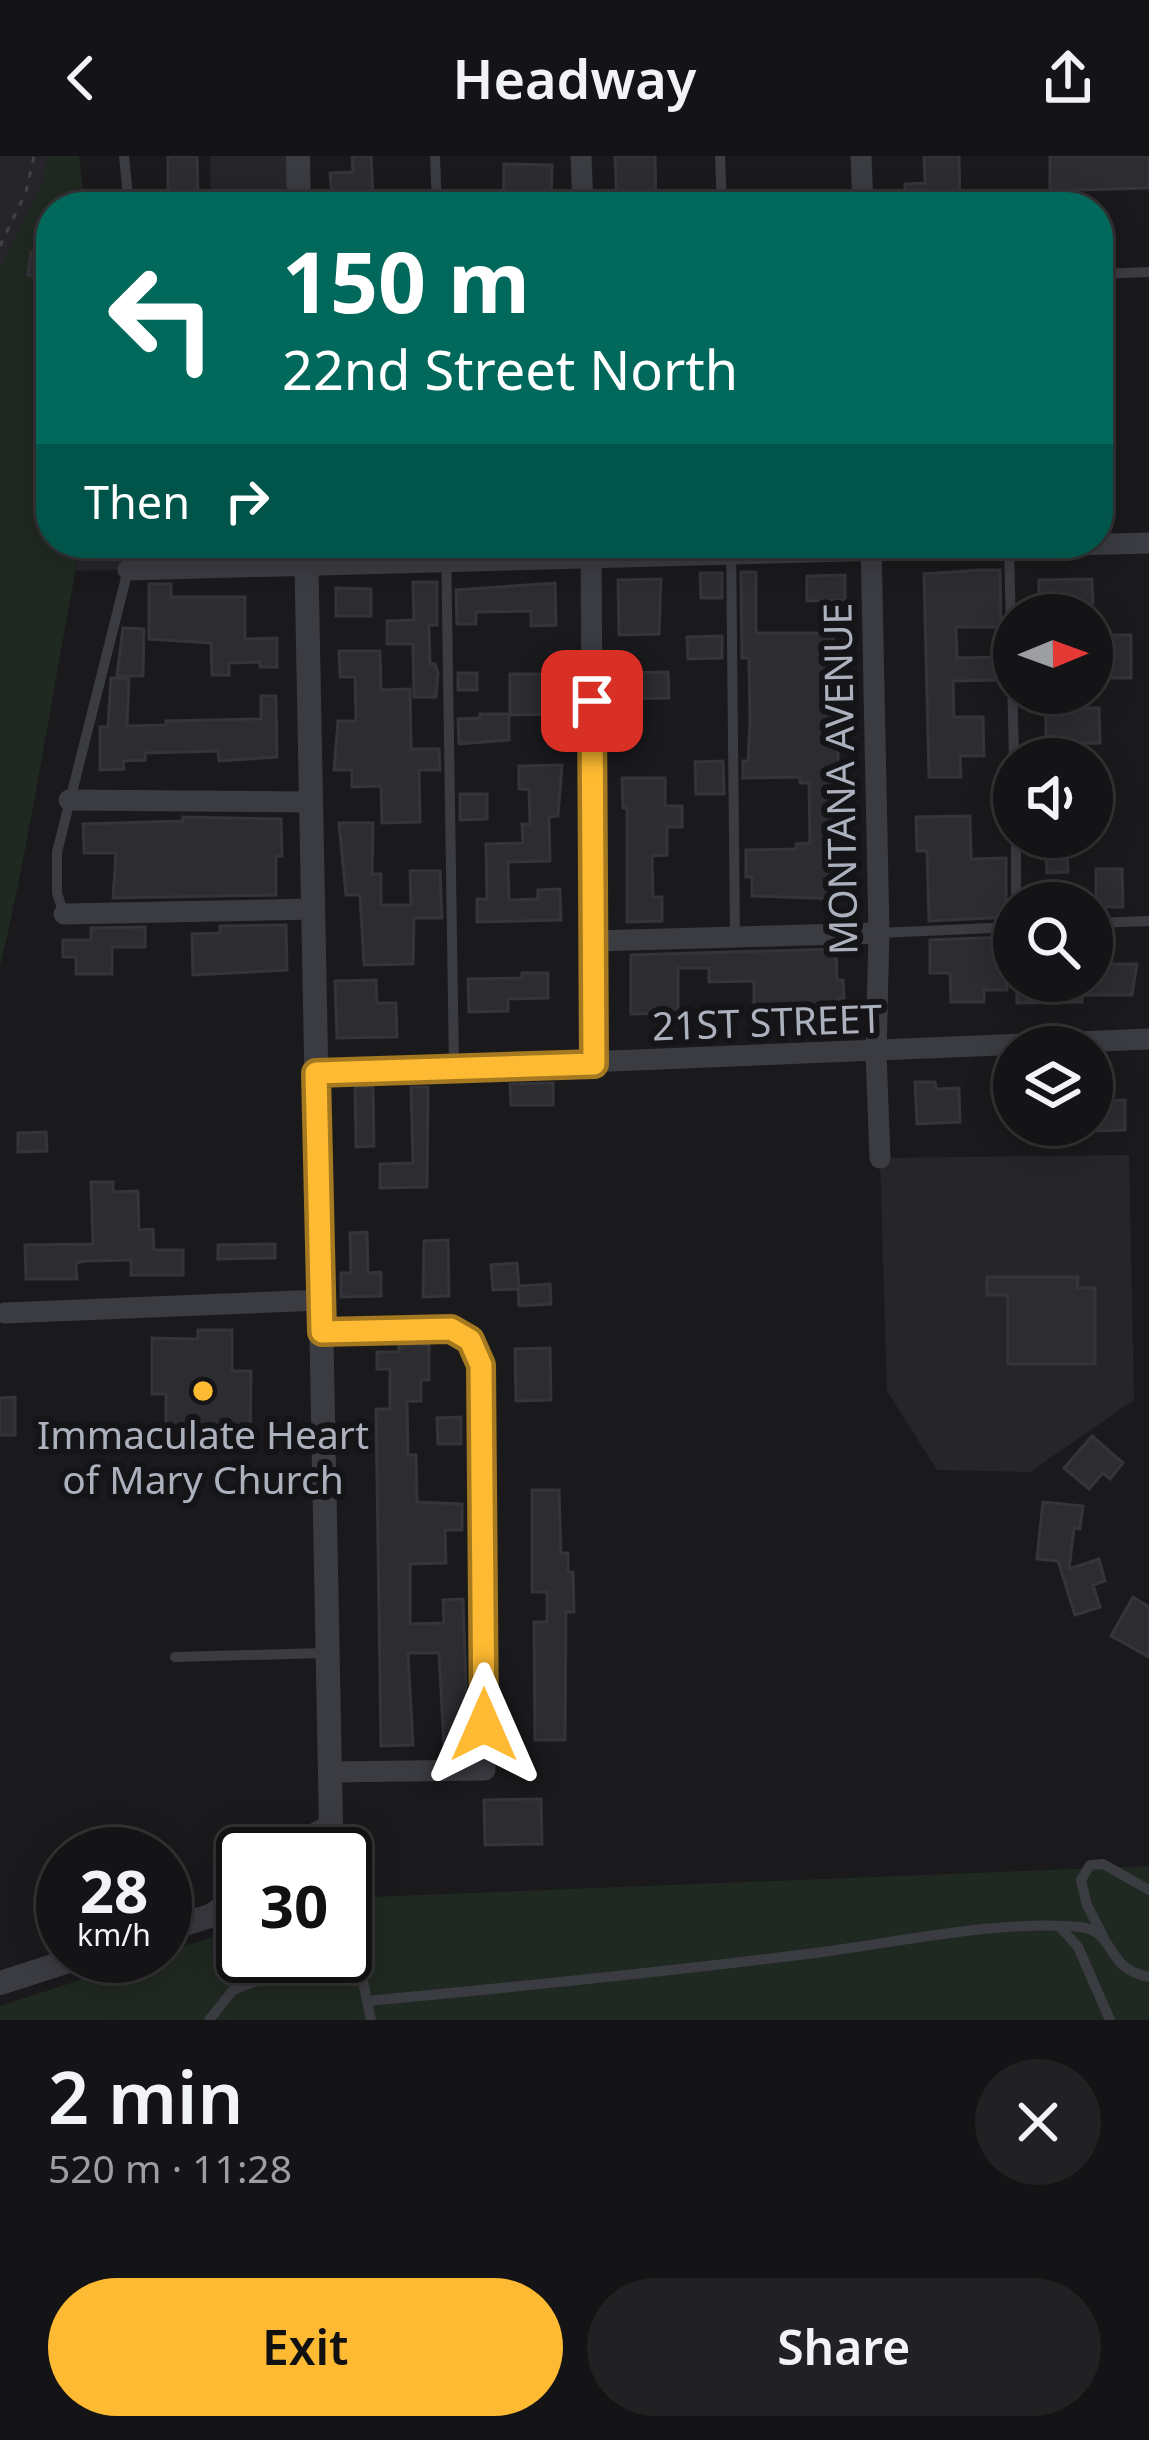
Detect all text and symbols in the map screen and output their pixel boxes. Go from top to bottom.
text: Headway [453,41,696,115]
icon: back [48,45,114,111]
icon: share [1035,45,1101,111]
text: 150 m [282,223,530,338]
icon: left [84,240,240,396]
text: 22nd Street North [282,332,738,406]
icon: right [214,468,280,534]
text: Then [84,471,190,532]
north arrow [993,594,1113,714]
map controls [993,594,1113,1146]
street label: MONTANA AVENUE [809,602,869,956]
pin [541,650,643,752]
icon: arrive [559,668,625,734]
button: sound [993,738,1113,858]
button: search [993,882,1113,1002]
street label: 21ST STREET [651,990,883,1052]
button: layers [993,1026,1113,1146]
marker: Immaculate Heart of Mary Church [190,1378,216,1404]
place label: Immaculate Heart of Mary Church [37,1407,369,1505]
position arrow [421,1662,547,1788]
speed limit sign: 30 [216,1827,372,1983]
text: 28 [80,1849,148,1931]
text: km/h [77,1914,151,1955]
text: 2 min [48,2047,243,2145]
button: close [975,2059,1101,2185]
text: 520 m · 11:28 [48,2141,292,2194]
button: Exit [48,2278,563,2416]
button: Share [587,2278,1101,2416]

